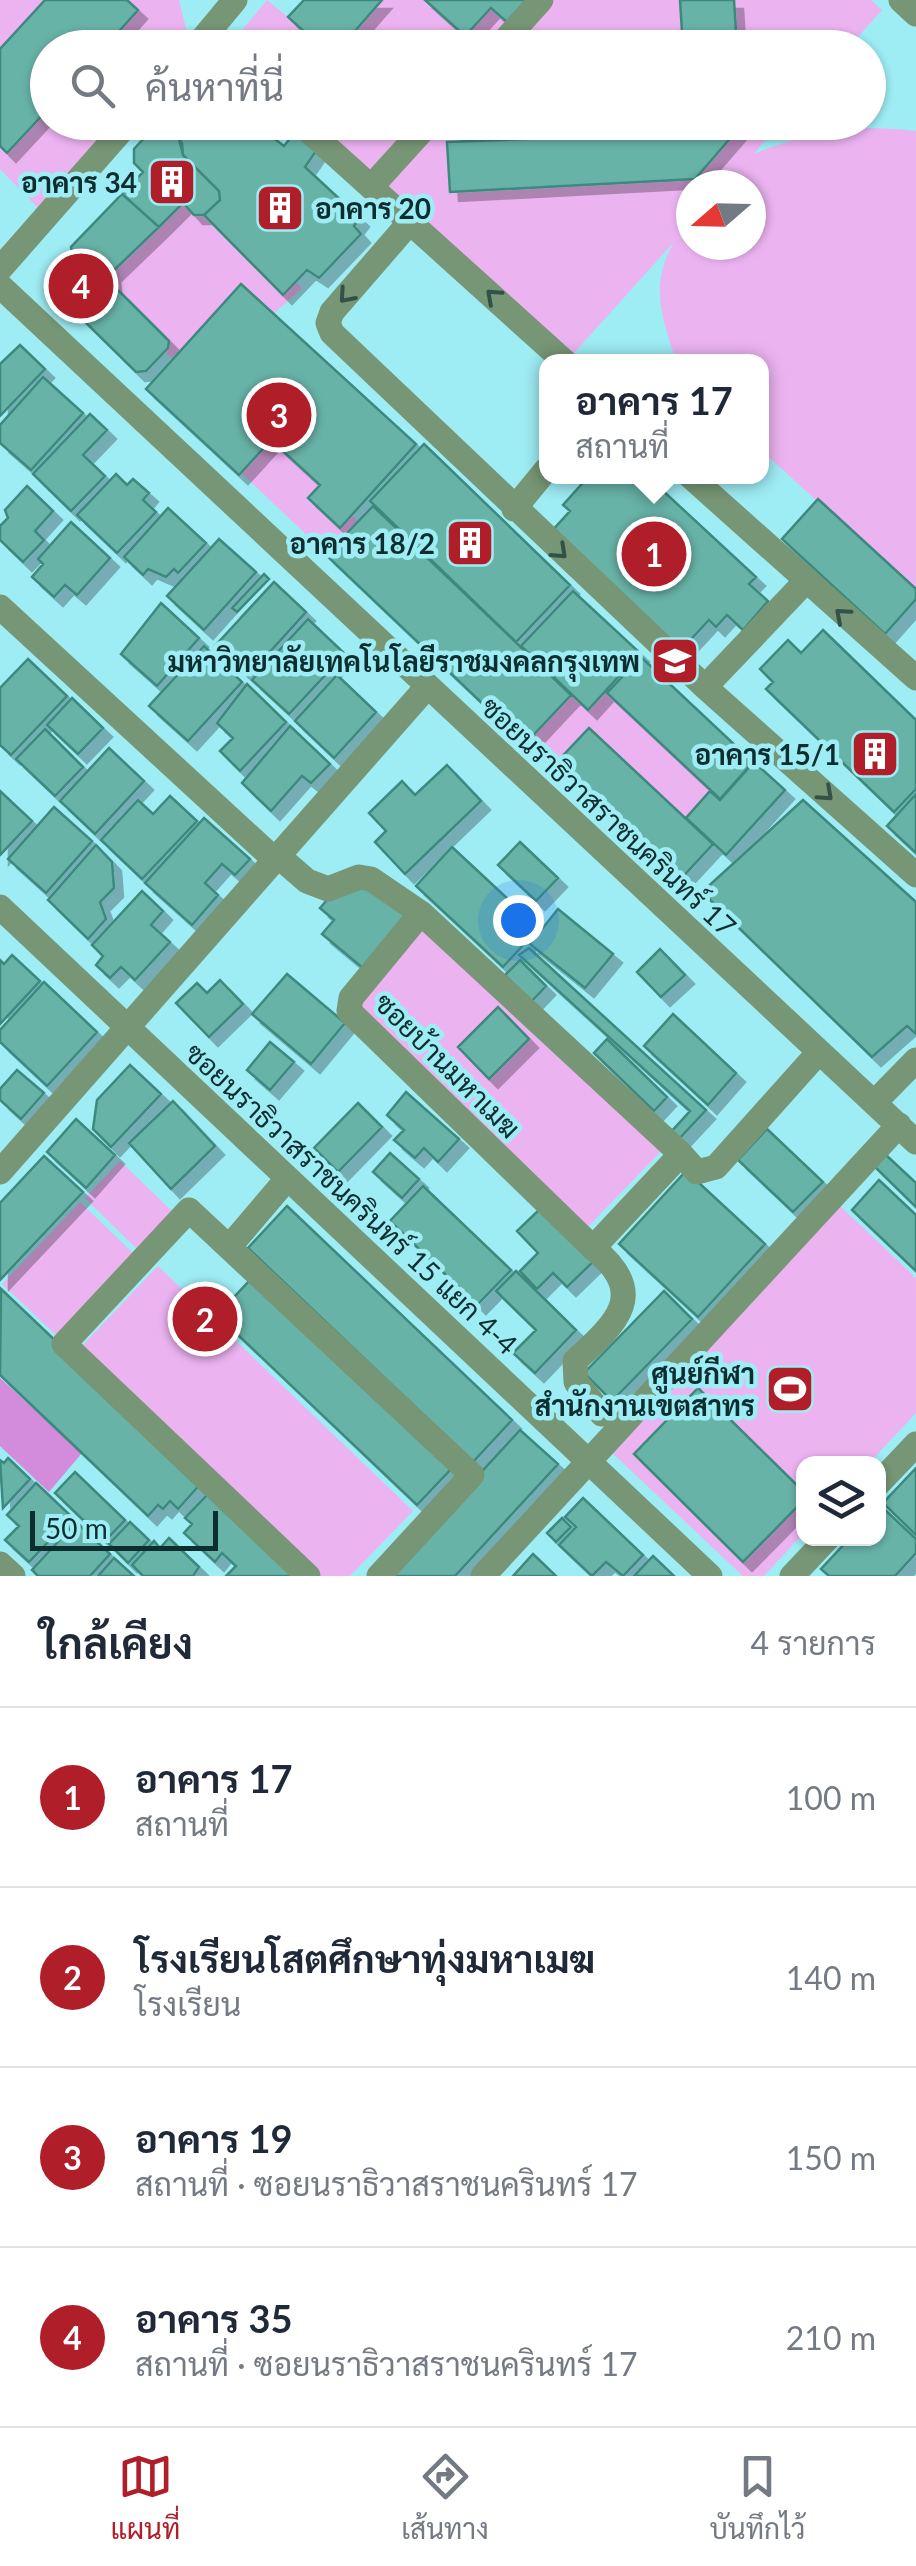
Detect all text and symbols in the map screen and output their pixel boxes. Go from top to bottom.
search box [30,30,886,140]
icon: search [65,58,120,113]
text: ค้นหาที่นี่ [145,63,284,109]
building icon: อาคาร 34 [146,156,198,208]
place label: อาคาร 34 [21,165,137,199]
north arrow [676,170,766,260]
building icon: อาคาร 20 [254,182,306,234]
place label: อาคาร 20 [315,191,431,225]
pin: 4 [48,248,114,324]
one-way arrow [340,284,358,302]
one-way arrow [486,290,505,308]
popup [539,354,769,484]
text: อาคาร 17 [575,377,733,423]
pin: 3 [246,378,312,452]
text: สถานที่ [575,426,669,465]
pin: 1 [622,516,686,592]
building icon: อาคาร 18/2 [444,517,496,569]
place label: อาคาร 18/2 [290,526,435,560]
one-way arrow [548,540,567,558]
one-way arrow [835,609,853,627]
school or university icon: มหาวิทยาลัยเทคโนโลยีราชมงคลกรุงเทพ [649,635,701,687]
place label: มหาวิทยาลัยเทคโนโลยีราชมงคลกรุงเทพ [167,643,640,682]
street label: ซอยนราธิวาสราชนครินทร์ 17 [475,688,744,943]
building icon: อาคาร 15/1 [849,728,901,780]
place label: อาคาร 15/1 [695,737,840,771]
one-way arrow [814,783,833,801]
your location [493,895,544,946]
street label: ซอยบ้านมหาเมฆ [368,985,528,1145]
street label: ซอยนราธิวาสราชนครินทร์ 15 แยก 4-4 [179,1034,526,1361]
pin: 2 [172,1282,238,1356]
place label: ศูนย์กีฬา สำนักงานเขตสาทร [535,1355,755,1422]
sports icon: ศูนย์กีฬา สำนักงานเขตสาทร [764,1363,816,1415]
map controls [796,1456,886,1546]
button: layers [796,1456,886,1546]
scale bar [30,1506,218,1551]
text: 50 m [45,1511,108,1545]
text: ใกล้เคียง [40,1618,193,1668]
text: 4 รายการ [750,1623,876,1662]
text: อาคาร 17 [135,1755,293,1801]
text: 1 [63,1778,82,1817]
text: 100 m [786,1778,876,1817]
text: สถานที่ [135,1804,229,1843]
text: โรงเรียนโสตศึกษาทุ่งมหาเมฆ [135,1935,595,1981]
text: 2 [63,1958,82,1997]
text: 140 m [786,1958,876,1997]
text: โรงเรียน [135,1984,241,2023]
text: อาคาร 19 [135,2115,293,2161]
text: 3 [63,2138,82,2177]
text: 150 m [786,2138,876,2177]
text: สถานที่ · ซอยนราธิวาสราชนครินทร์ 17 [135,2164,638,2203]
text: อาคาร 35 [135,2295,293,2341]
text: 4 [63,2318,82,2357]
text: 210 m [786,2318,876,2357]
text: สถานที่ · ซอยนราธิวาสราชนครินทร์ 17 [135,2344,638,2383]
tab: แผนที่ [110,2449,180,2545]
tab: เส้นทาง [401,2449,489,2545]
tab: บันทึกไว้ [710,2449,805,2545]

